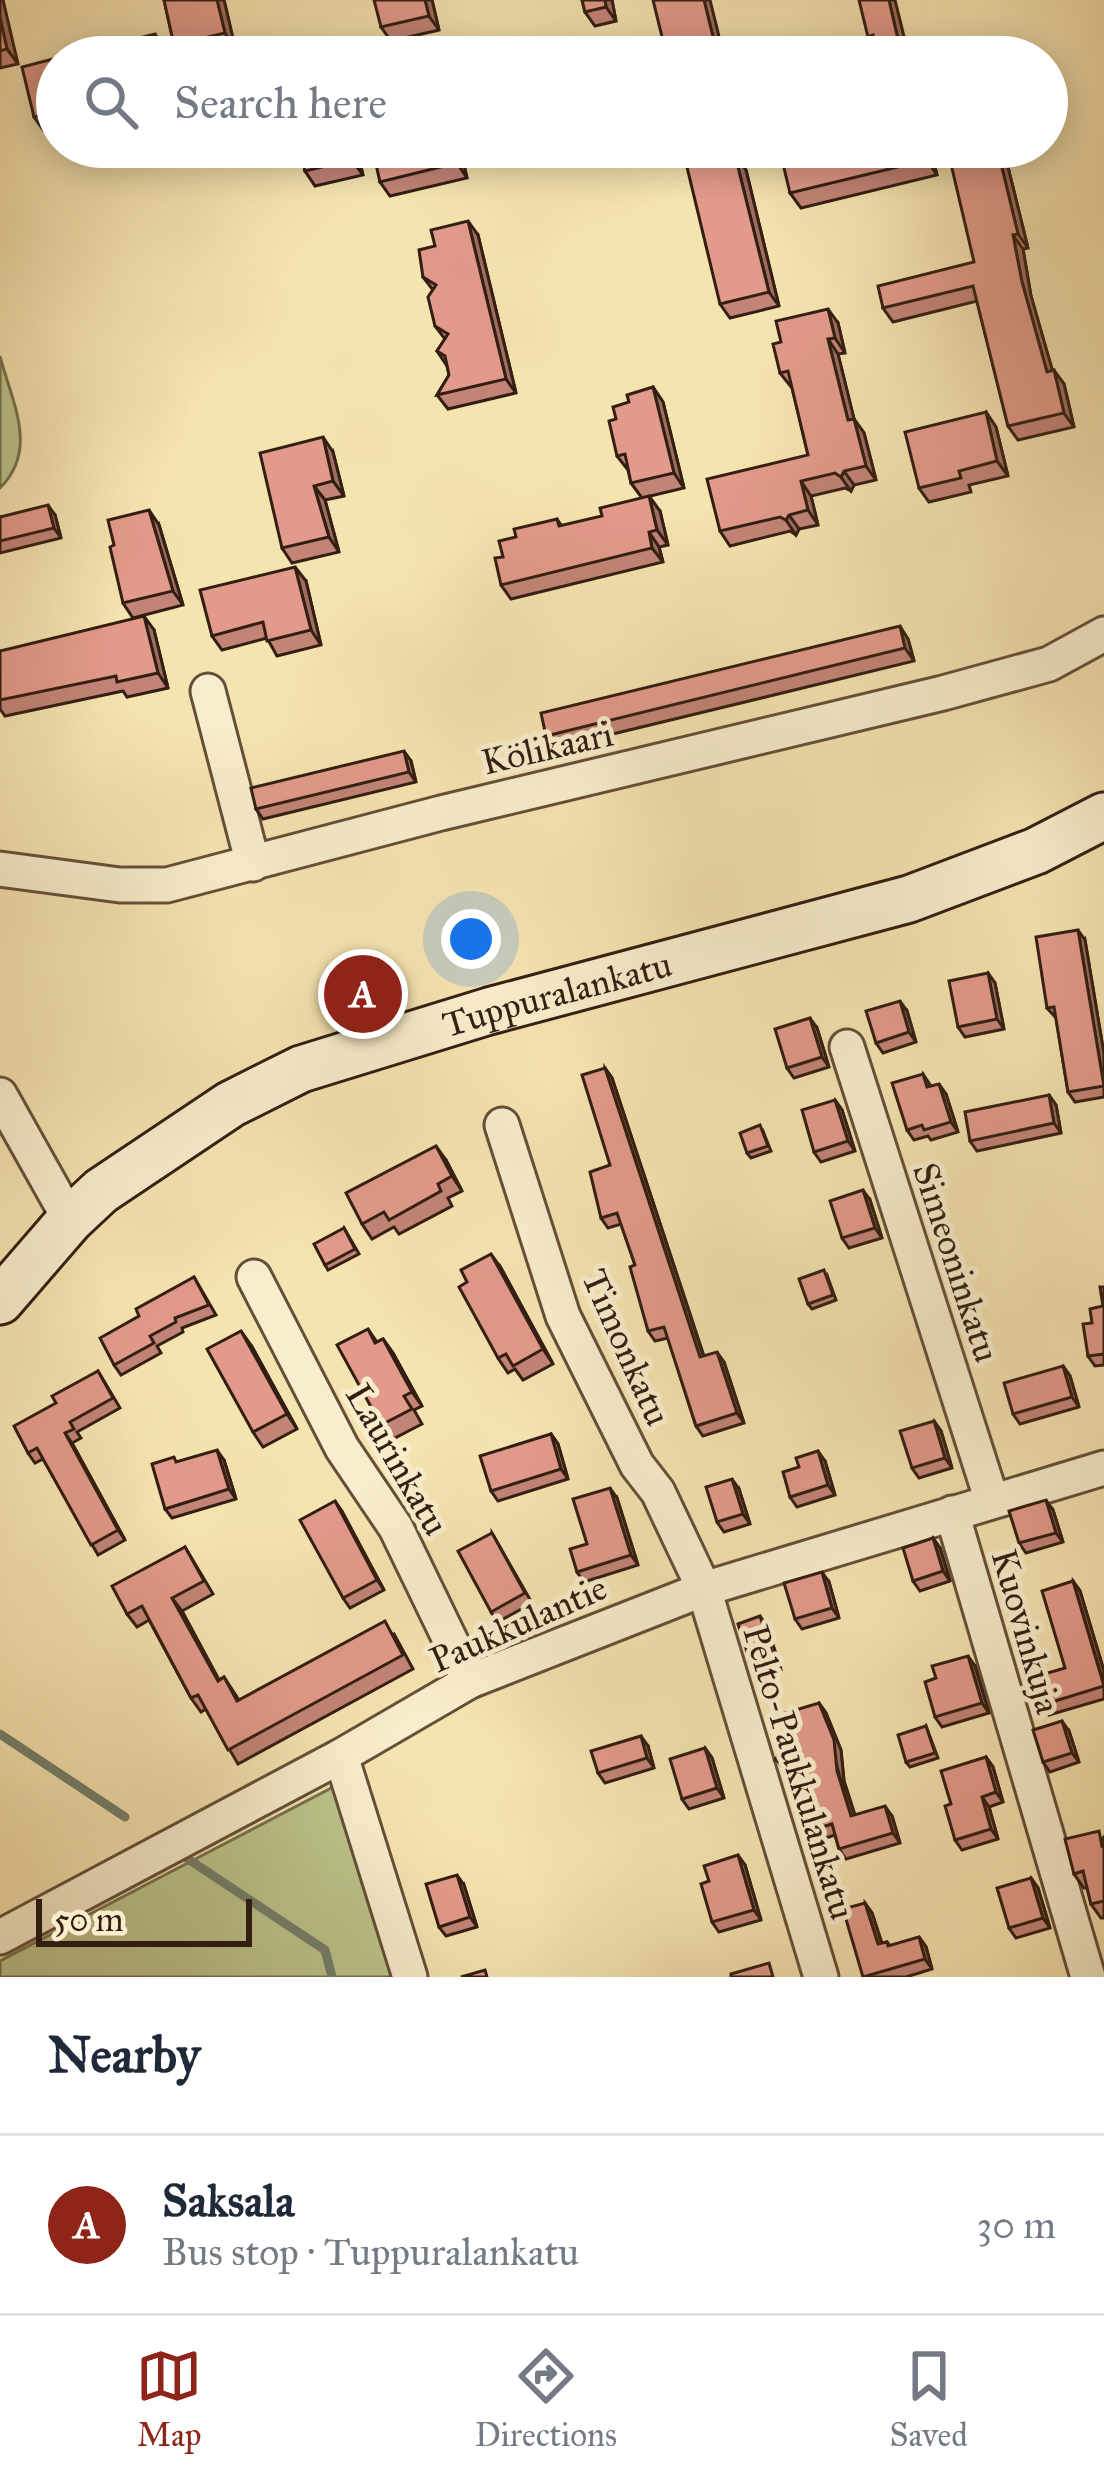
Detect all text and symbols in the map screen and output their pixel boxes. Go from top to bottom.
search box [36,36,1068,168]
icon: search [78,69,144,135]
text: Search here [174,75,387,130]
street label: Kölikaari [477,712,617,784]
your location [441,909,501,969]
street label: Tuppuralankatu [437,942,676,1047]
pin: A [324,949,402,1039]
street label: Simeoninkatu [903,1157,1009,1367]
street label: Timonkatu [572,1262,680,1432]
street label: Laurinkatu [336,1376,458,1543]
street label: Kuovinkuja [982,1544,1071,1719]
street label: Paukkulantie [423,1565,614,1682]
street label: Pelto-Paukkulankatu [733,1620,865,1925]
scale bar [36,1893,252,1946]
text: 50 m [54,1900,123,1940]
text: Nearby [48,2024,200,2086]
text: Saksala [162,2173,294,2228]
text: A [74,2201,100,2249]
text: 30 m [977,2201,1056,2249]
text: Bus stop · Tuppuralankatu [162,2228,579,2276]
tab: Map [136,2343,202,2455]
tab: Directions [475,2343,617,2455]
tab: Saved [889,2343,968,2455]

